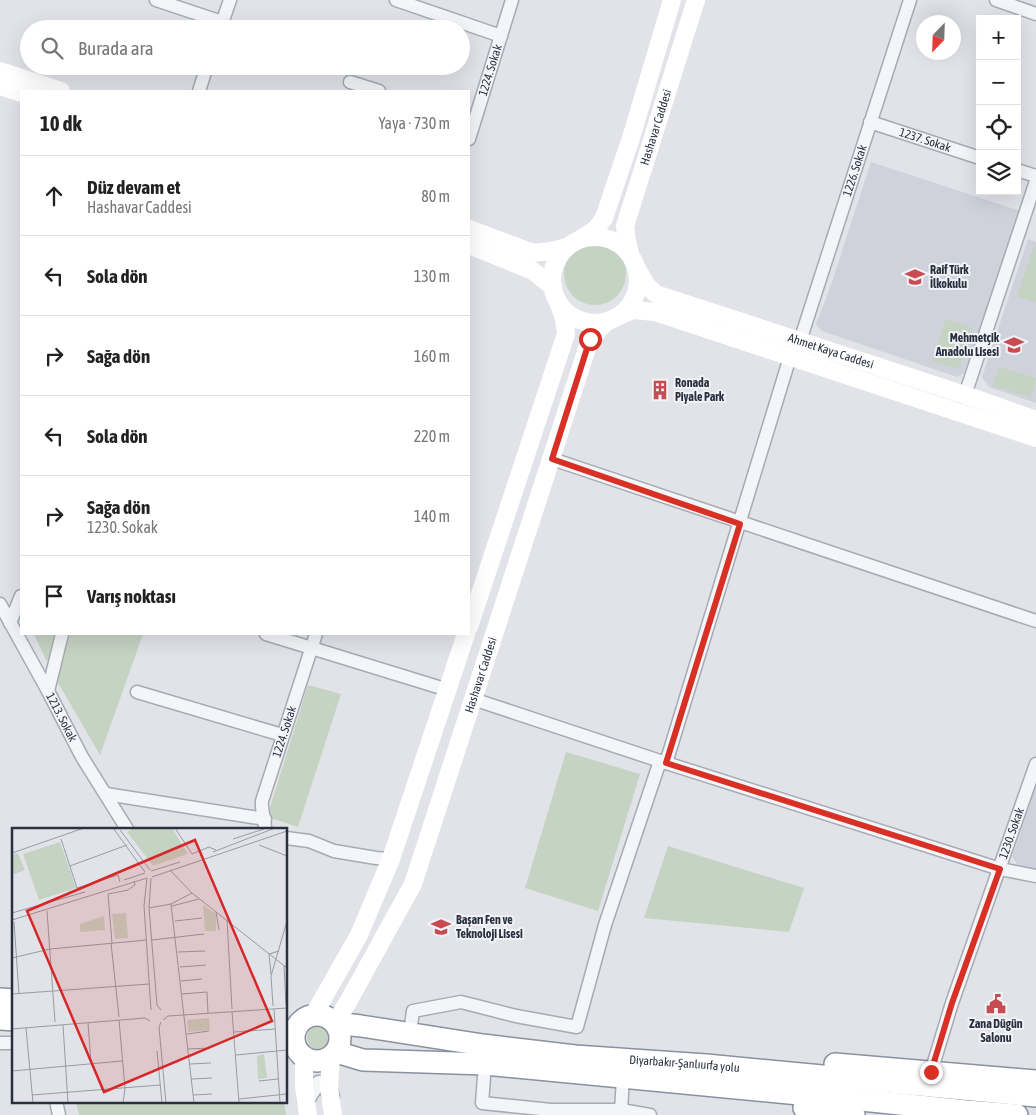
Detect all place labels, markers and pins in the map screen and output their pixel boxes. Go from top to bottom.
place label: Raif Türk İlkokulu [930,263,969,291]
school or university icon: Raif Türk İlkokulu [904,266,926,288]
place label: Mehmetçik Anadolu Lisesi [935,331,1000,359]
school or university icon: Mehmetçik Anadolu Lisesi [1003,334,1025,356]
place label: Ronada Piyale Park [675,376,725,404]
building icon: Ronada Piyale Park [649,379,671,401]
place label: Başarı Fen ve Teknoloji Lisesi [456,913,523,941]
school or university icon: Başarı Fen ve Teknoloji Lisesi [430,916,452,938]
public building icon: Zana Dügün Salonu [985,993,1007,1015]
place label: Zana Dügün Salonu [969,1017,1023,1045]

